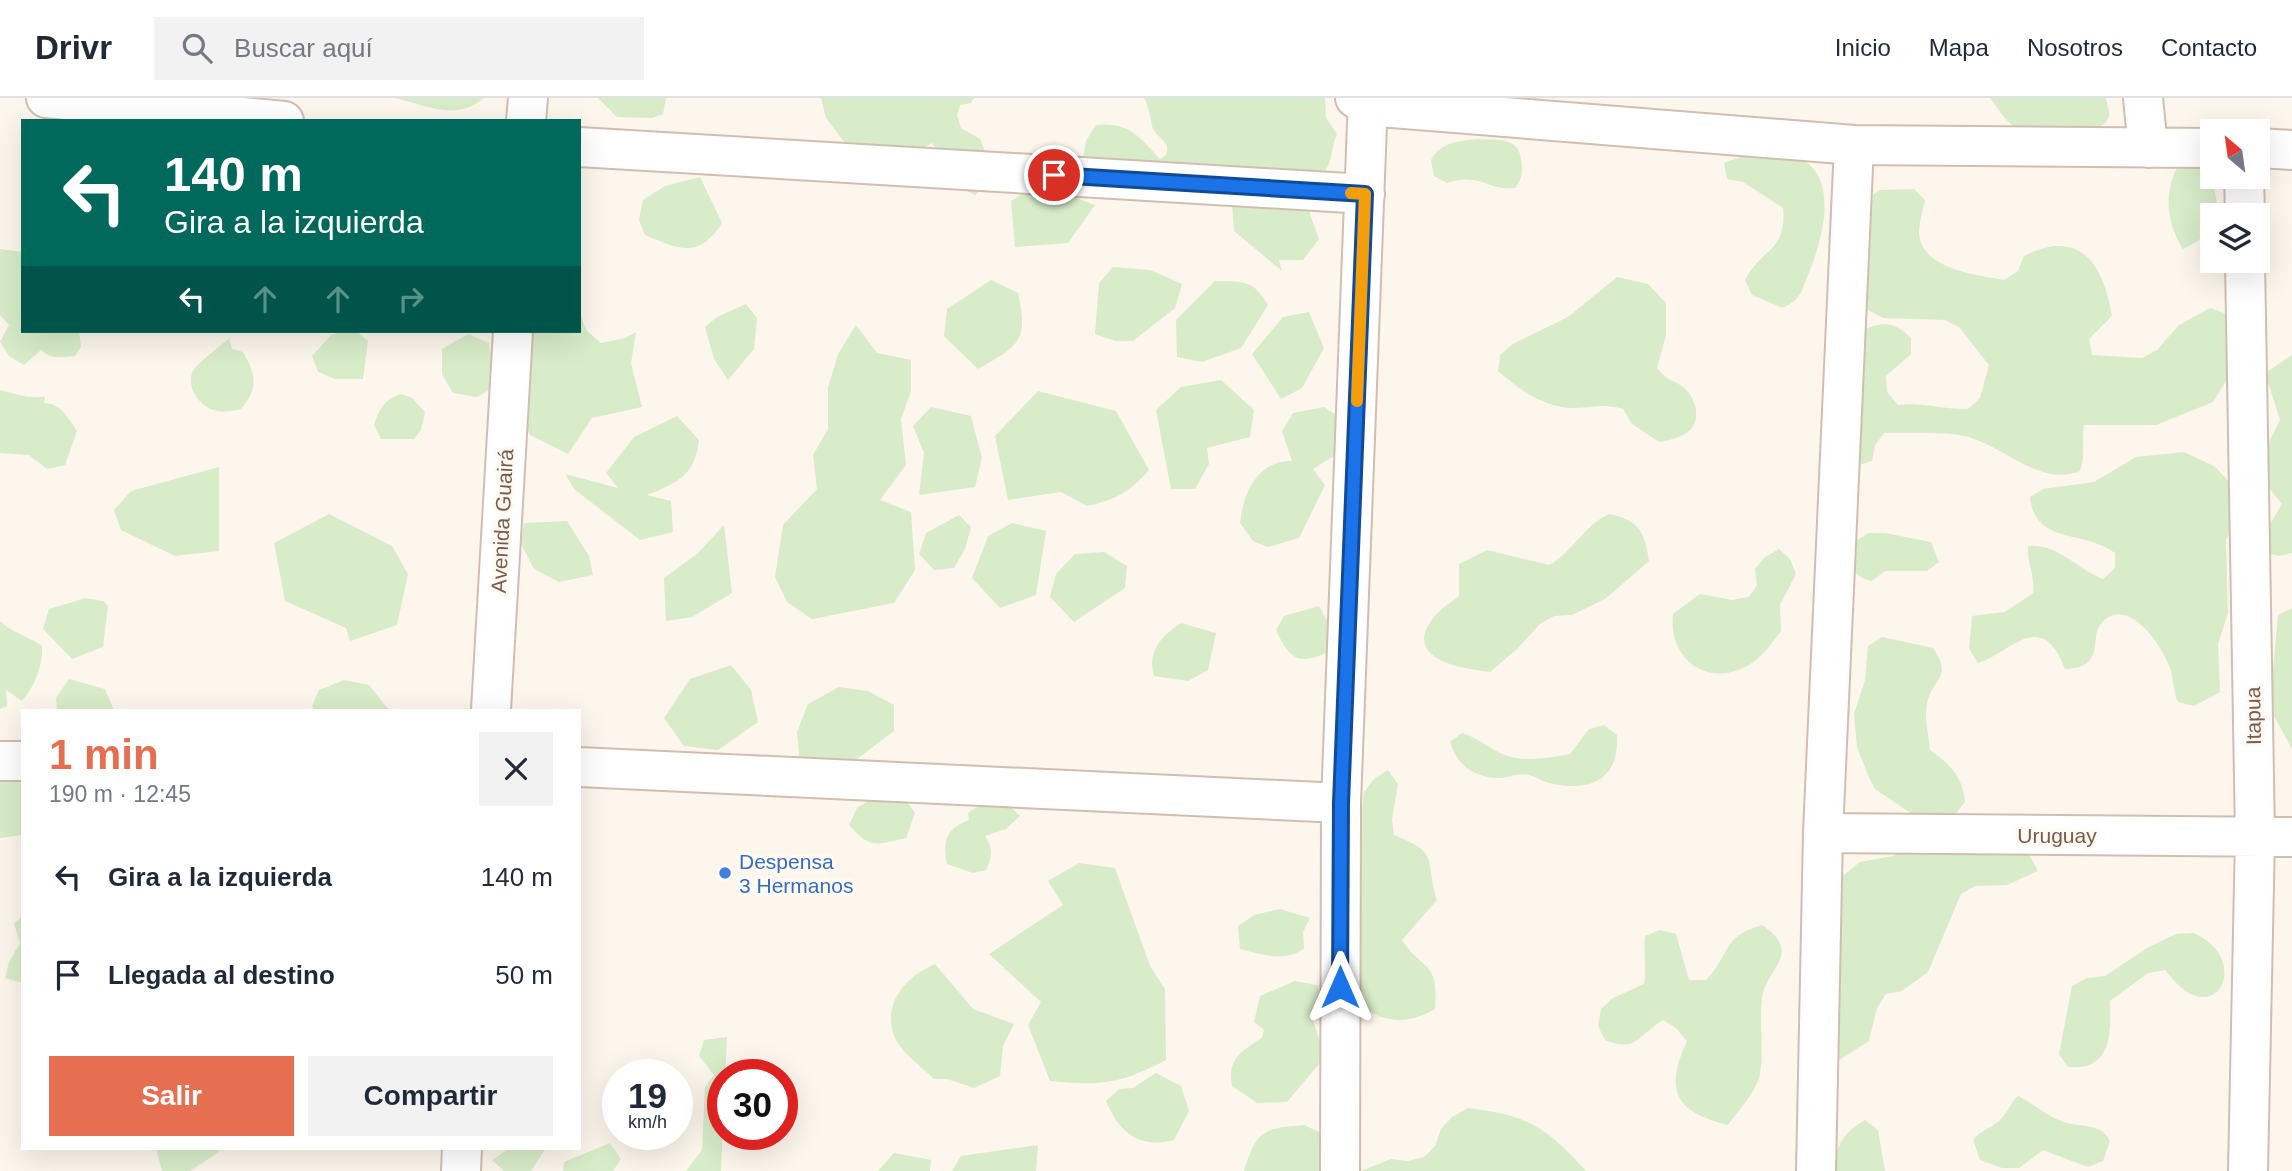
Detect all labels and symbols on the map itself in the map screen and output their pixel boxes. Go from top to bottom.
north arrow [2200,119,2270,189]
pin [1024,145,1084,205]
street label: Avenida Guairá [487,448,517,594]
street label: Itapua [2241,686,2265,745]
street label: Uruguay [2017,824,2097,847]
place label: Despensa 3 Hermanos [739,850,853,897]
marker: Despensa 3 Hermanos [717,865,733,881]
position arrow [1303,950,1377,1024]
speed limit sign: 30 [707,1059,798,1150]

